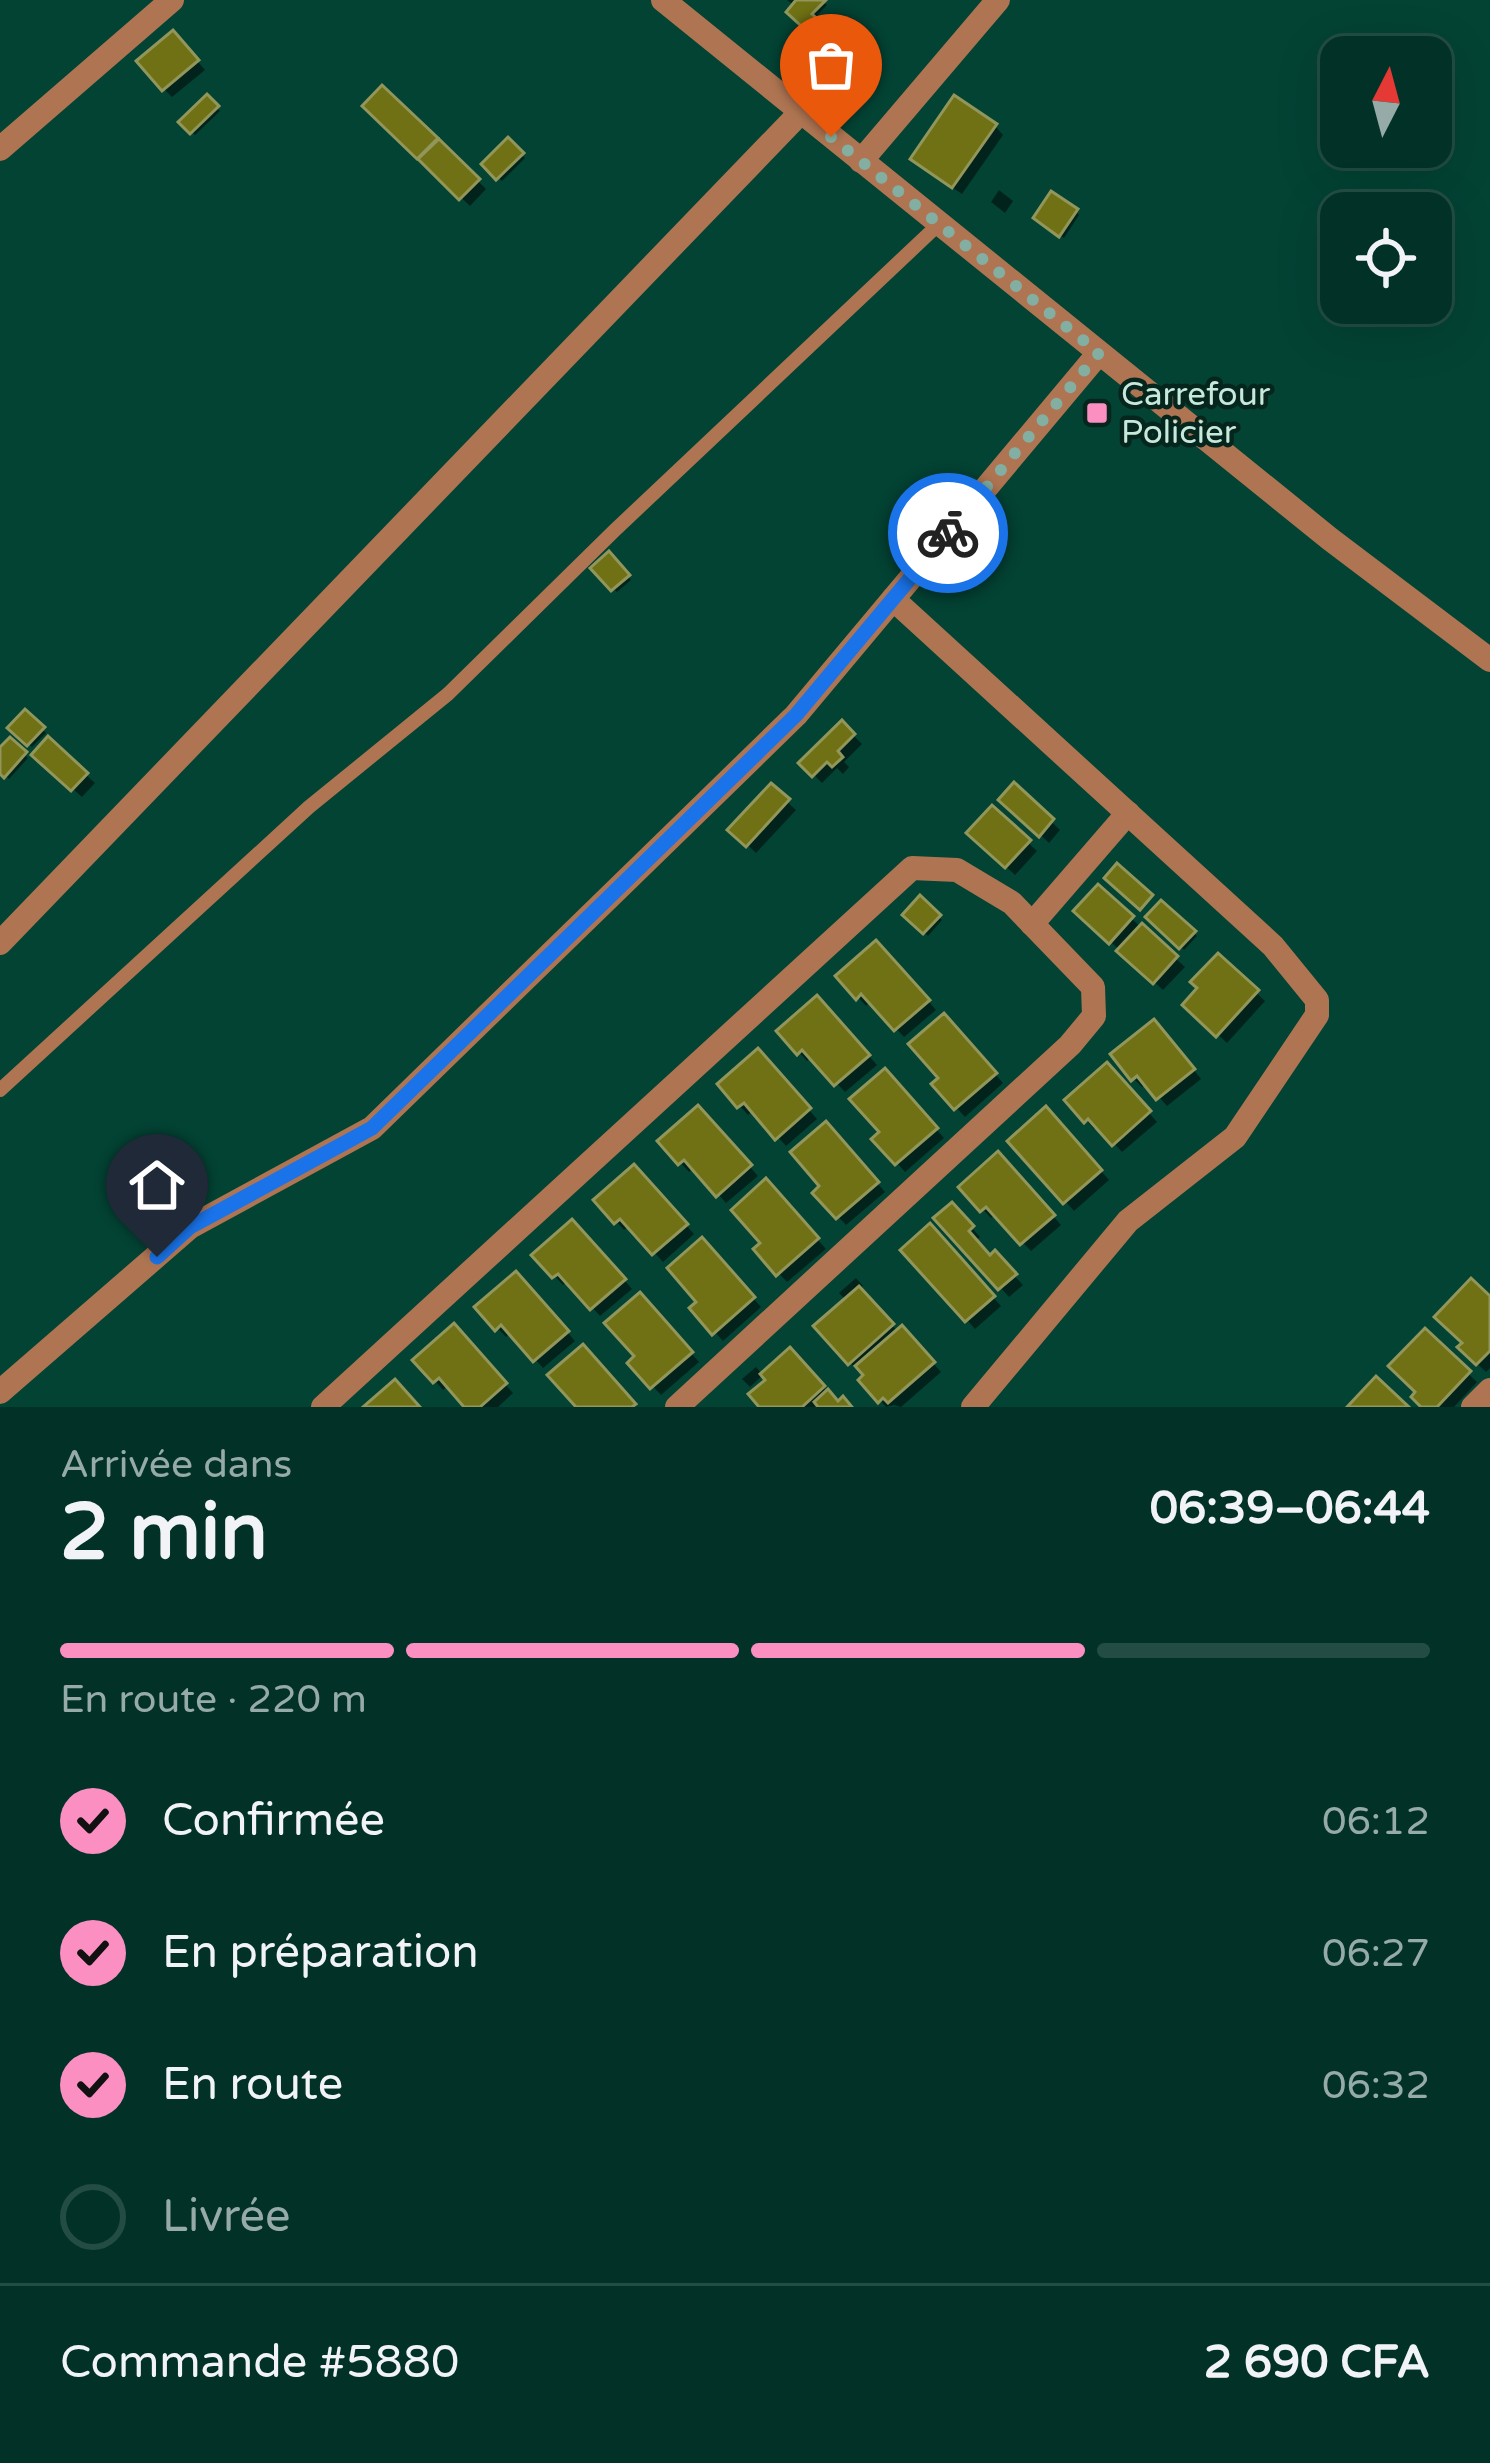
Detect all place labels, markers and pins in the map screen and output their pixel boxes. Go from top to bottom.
pin [780,14,882,137]
place label: Carrefour Policier [1121,375,1271,452]
marker: Carrefour Policier [1084,400,1110,426]
pin [106,1134,208,1257]

